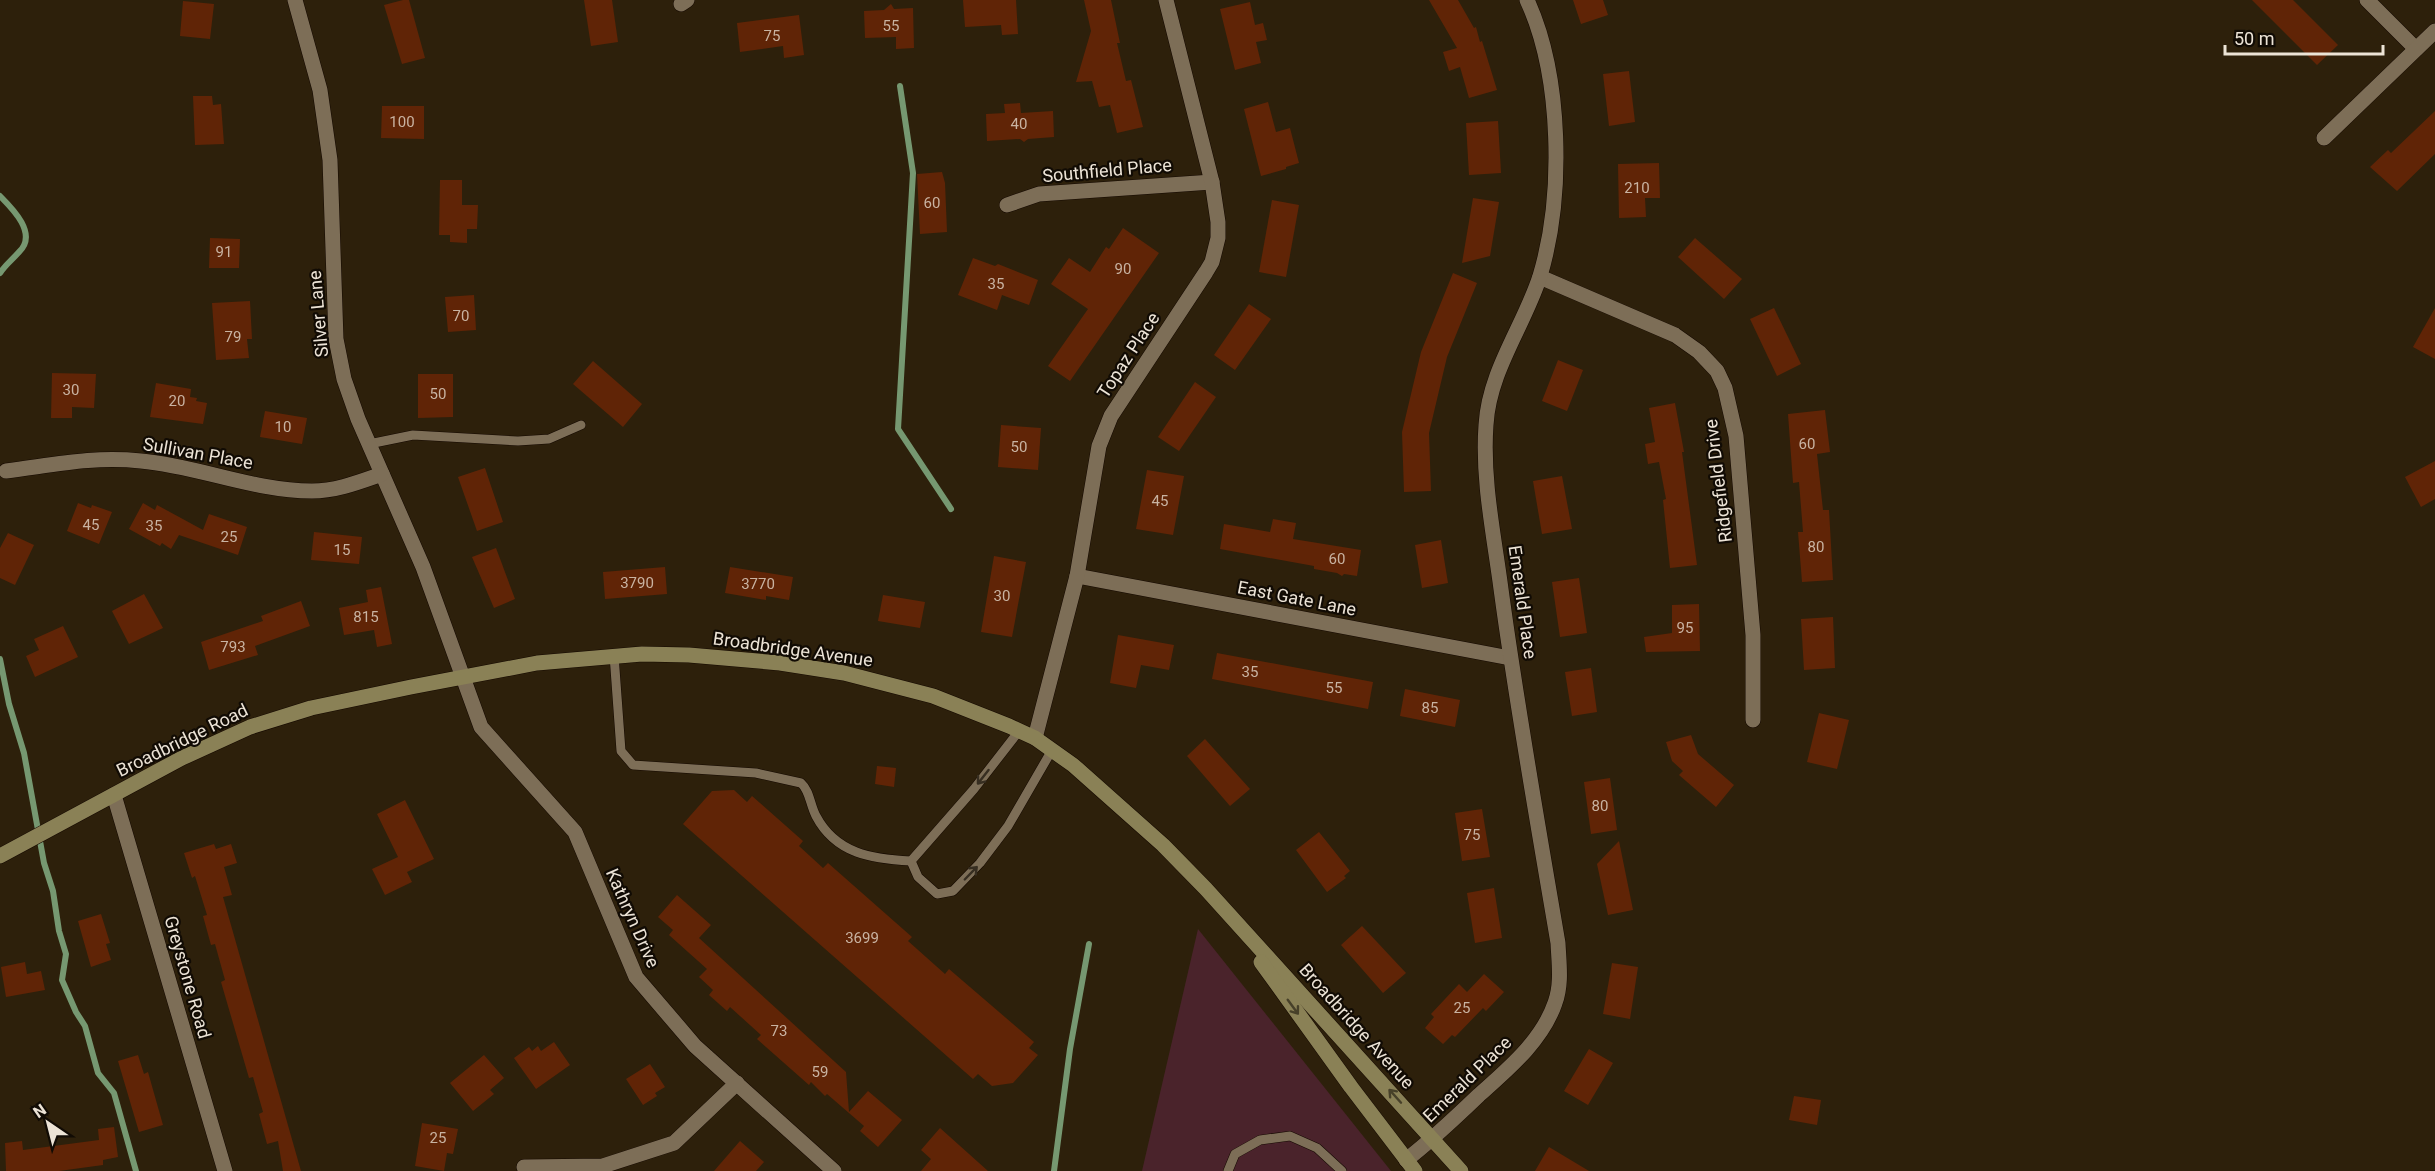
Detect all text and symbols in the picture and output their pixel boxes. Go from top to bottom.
house number: 55 [883,17,899,35]
scale bar [2225,18,2382,56]
house number: 75 [764,27,780,45]
text: 50 m [2234,28,2274,49]
house number: 100 [389,113,415,131]
house number: 40 [1011,115,1027,133]
street label: Southfield Place [1041,154,1173,186]
house number: 210 [1624,179,1650,197]
house number: 60 [924,194,940,212]
house number: 91 [216,243,232,261]
house number: 90 [1115,260,1131,278]
street label: Silver Lane [304,270,332,358]
house number: 35 [988,275,1004,293]
house number: 70 [453,307,469,325]
street label: Topaz Place [1093,308,1163,402]
house number: 79 [225,328,241,346]
house number: 30 [63,381,79,399]
house number: 50 [430,385,446,403]
house number: 20 [169,392,185,410]
house number: 10 [275,418,291,436]
street label: Ridgefield Drive [1700,418,1736,544]
street label: Sullivan Place [142,433,254,473]
house number: 60 [1799,435,1815,453]
house number: 50 [1011,438,1027,456]
house number: 45 [1152,492,1168,510]
house number: 45 [83,516,99,534]
house number: 35 [146,517,162,535]
house number: 25 [221,528,237,546]
house number: 80 [1808,538,1824,556]
house number: 15 [334,541,350,559]
street label: Emerald Place [1505,544,1541,660]
house number: 60 [1329,550,1345,568]
house number: 3790 [620,574,654,592]
house number: 3770 [741,575,775,593]
street label: East Gate Lane [1236,576,1358,620]
house number: 30 [994,587,1010,605]
house number: 815 [353,608,379,626]
house number: 95 [1677,619,1693,637]
street label: Broadbridge Avenue [712,627,874,671]
house number: 793 [220,638,246,656]
house number: 35 [1242,663,1258,681]
house number: 55 [1326,679,1342,697]
street label: Broadbridge Road [113,699,251,781]
house number: 85 [1422,699,1438,717]
one-way arrow [977,769,990,785]
house number: 80 [1592,797,1608,815]
house number: 75 [1464,826,1480,844]
street label: Kathryn Drive [602,865,664,971]
one-way arrow [963,865,978,880]
street label: Greystone Road [160,913,216,1041]
house number: 3699 [845,929,879,947]
street label: Broadbridge Avenue [1295,959,1419,1093]
one-way arrow [1287,998,1299,1014]
house number: 25 [1454,999,1470,1017]
house number: 73 [771,1022,787,1040]
street label: Emerald Place [1418,1032,1516,1126]
house number: 59 [812,1063,828,1081]
one-way arrow [1388,1089,1402,1104]
north arrow [18,1093,78,1153]
text: N [30,1100,50,1122]
house number: 25 [430,1129,446,1147]

